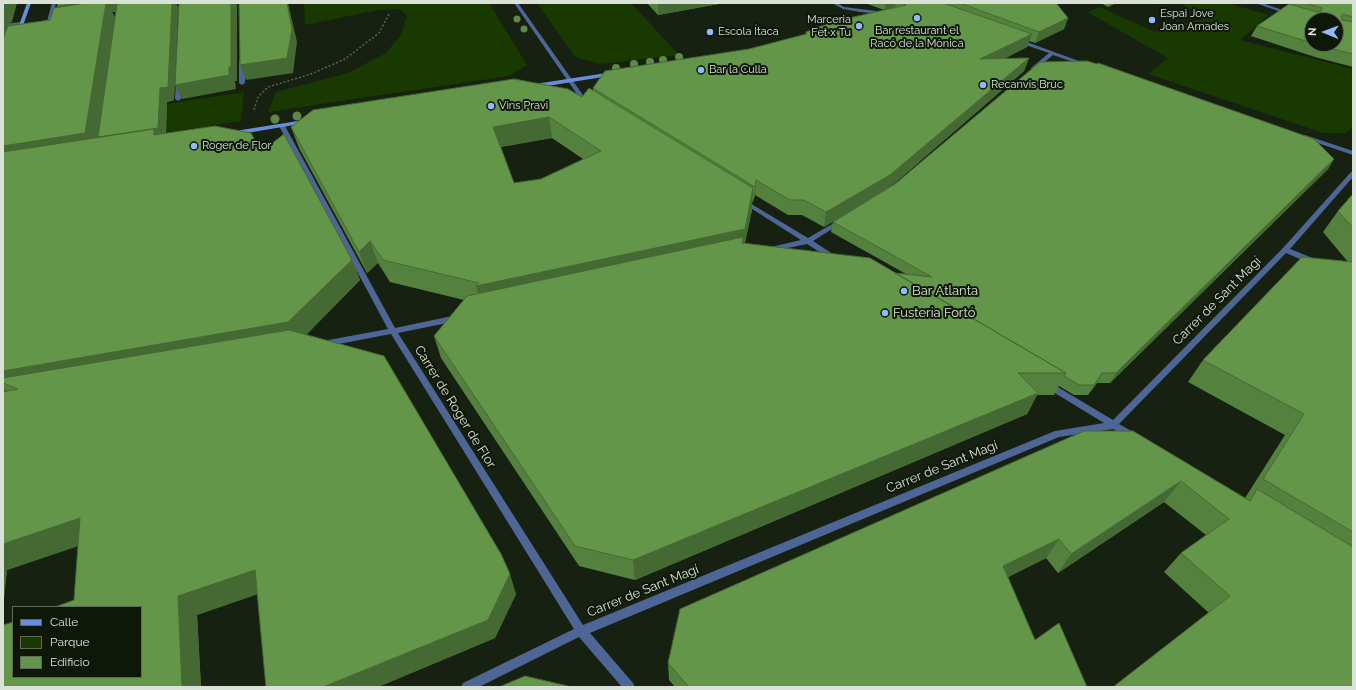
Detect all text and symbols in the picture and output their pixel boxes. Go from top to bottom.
place label: Espai Jove Joan Amades [1160,7,1229,33]
north arrow [1304,12,1344,52]
place label: Marceria Fet x Tu [807,13,851,39]
marker: Bar restaurant el Racó de la Mònica [912,13,922,23]
marker: Espai Jove Joan Amades [1147,15,1157,25]
marker: Marceria Fet x Tu [854,21,864,31]
place label: Bar restaurant el Racó de la Mònica [870,24,964,50]
place label: Escola Ítaca [718,25,779,39]
marker: Escola Ítaca [705,27,715,37]
text: N [1306,27,1319,36]
place label: Bar la Culla [709,63,767,77]
marker: Bar la Culla [696,65,706,75]
place label: Recanvis Bruc [991,78,1063,92]
marker: Recanvis Bruc [978,80,988,90]
place label: Vins Pravi [499,99,548,113]
marker: Vins Pravi [486,101,496,111]
place label: Roger de Flor [202,139,271,153]
marker: Roger de Flor [189,141,199,151]
street label: Carrer de Sant Magí [1169,253,1265,349]
place label: Bar Atlanta [912,283,978,299]
marker: Bar Atlanta [899,286,909,296]
place label: Fusteria Fortó [893,305,975,321]
marker: Fusteria Fortó [880,308,890,318]
street label: Carrer de Roger de Flor [411,343,499,471]
street label: Carrer de Sant Magí [884,437,1000,497]
street label: Carrer de Sant Magí [585,561,701,621]
legend [12,606,142,678]
text: Calle [50,615,78,629]
text: Parque [50,635,90,649]
text: Edificio [50,655,90,669]

